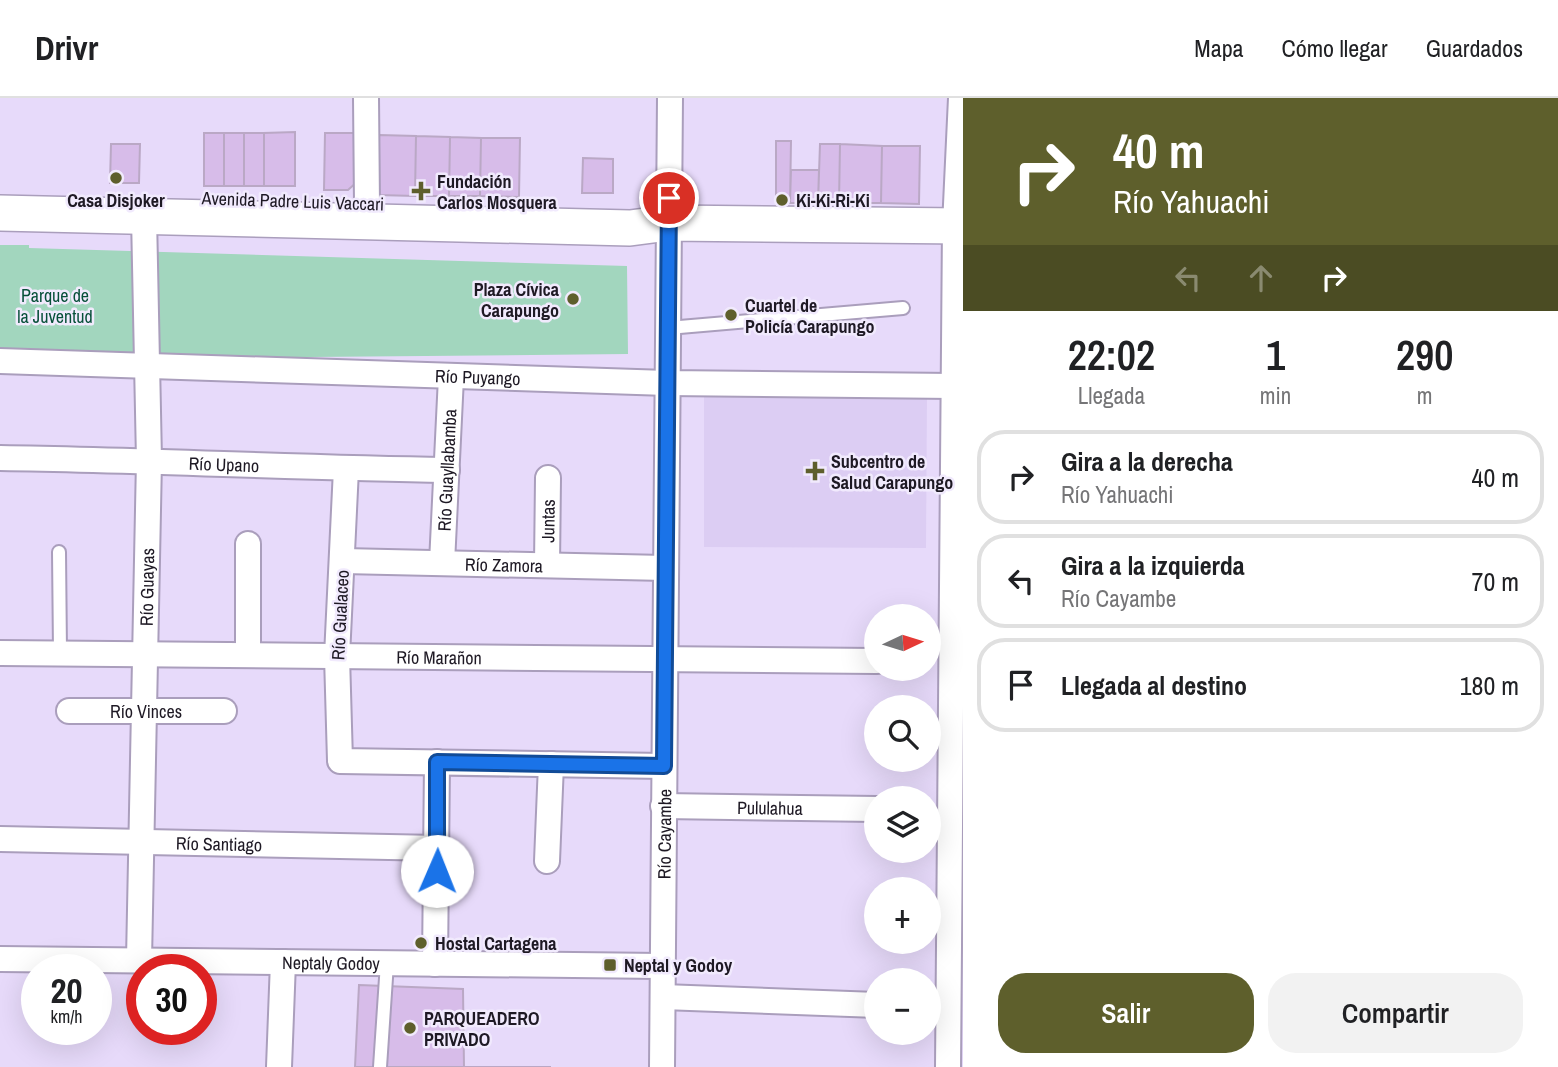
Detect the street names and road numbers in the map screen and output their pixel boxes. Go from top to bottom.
street label: Avenida Padre Luis Vaccari [200,185,385,217]
street label: Río Puyango [435,363,521,391]
street label: Río Guayllabamba [431,408,462,532]
street label: Río Upano [188,450,260,478]
street label: Juntas [535,499,560,543]
street label: Río Guayas [133,548,160,626]
street label: Río Zamora [465,551,543,578]
street label: Río Gualaceo [325,569,355,661]
street label: Río Marañon [396,644,482,670]
street label: Río Vinces [110,699,182,724]
street label: Río Cayambe [651,789,677,879]
street label: Pululahua [737,795,803,820]
street label: Río Santiago [176,830,262,857]
street label: Neptaly Godoy [282,949,381,976]

